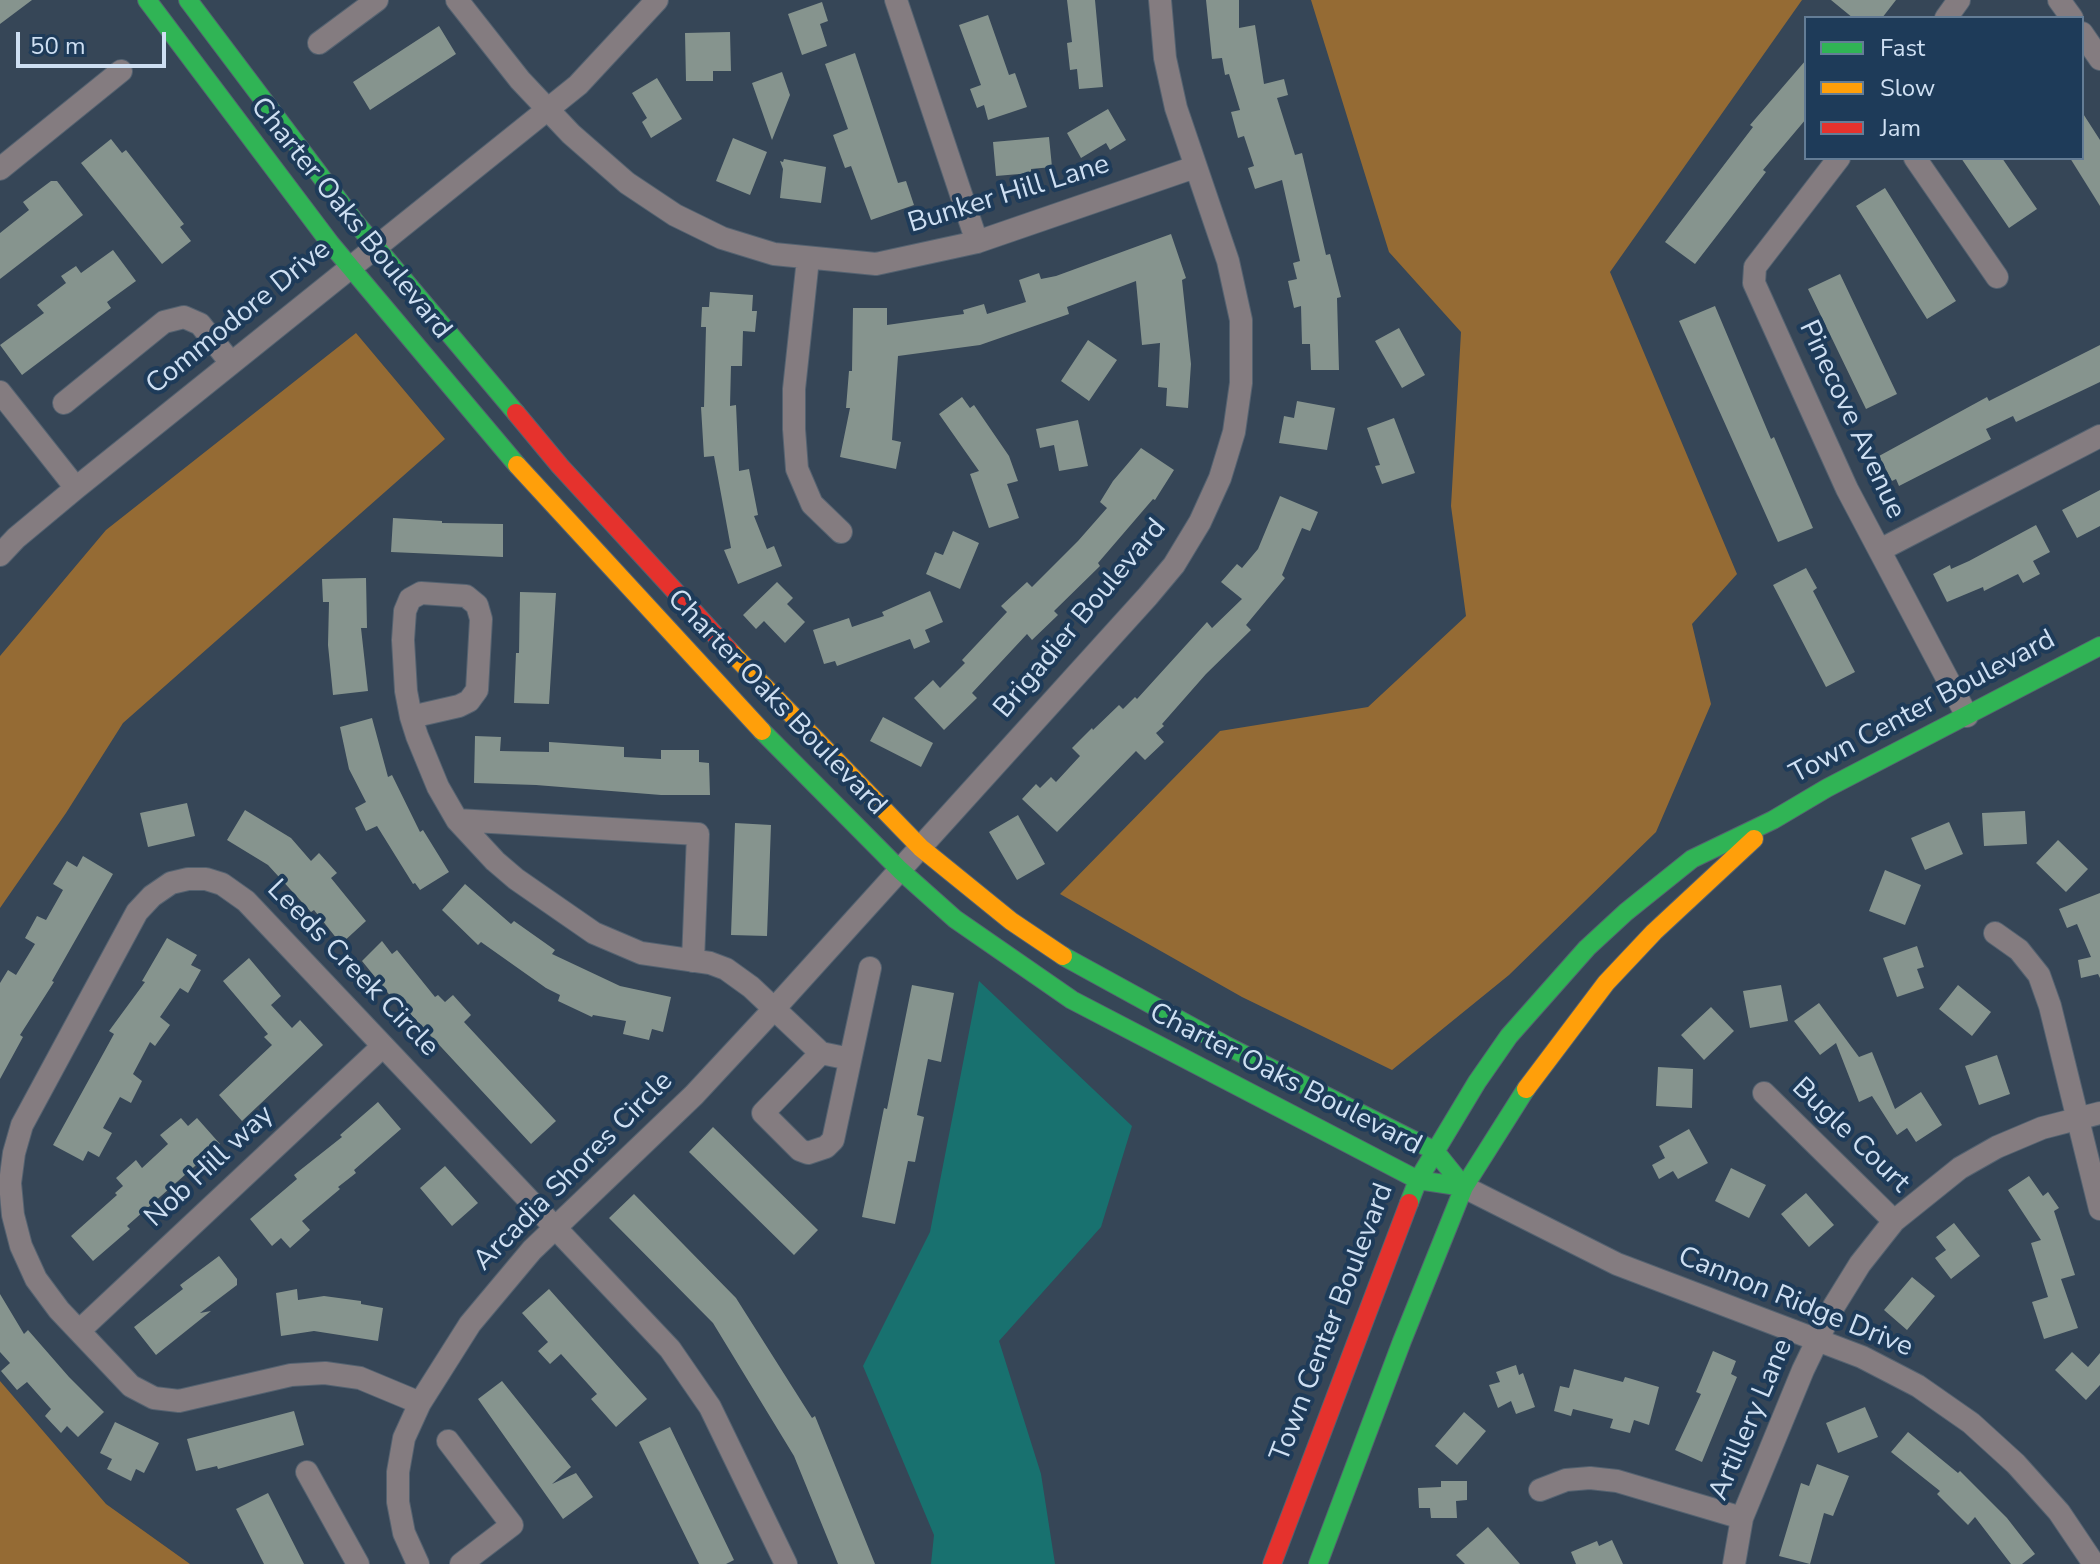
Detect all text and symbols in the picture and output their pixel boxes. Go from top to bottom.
scale bar [20,16,170,66]
legend [1804,16,2084,160]
text: 50 m [30,30,86,62]
text: Fast [1880,32,1925,64]
text: Slow [1880,72,1935,104]
street label: Charter Oaks Boulevard [242,91,458,347]
text: Jam [1880,112,1921,144]
street label: Bunker Hill Lane [904,148,1114,242]
street label: Commodore Drive [140,233,338,403]
street label: Pinecove Avenue [1790,316,1912,524]
street label: Brigadier Boulevard [988,513,1174,725]
street label: Charter Oaks Boulevard [659,583,893,823]
street label: Town Center Boulevard [1785,624,2061,792]
street label: Leeds Creek Circle [259,874,445,1064]
street label: Charter Oaks Boulevard [1143,997,1427,1163]
street label: Arcadia Shores Circle [467,1065,681,1279]
street label: Bugle Court [1784,1071,1916,1201]
street label: Nob Hill way [139,1099,281,1235]
street label: Town Center Boulevard [1264,1179,1402,1467]
street label: Cannon Ridge Drive [1673,1241,1917,1365]
street label: Artillery Lane [1703,1334,1801,1506]

